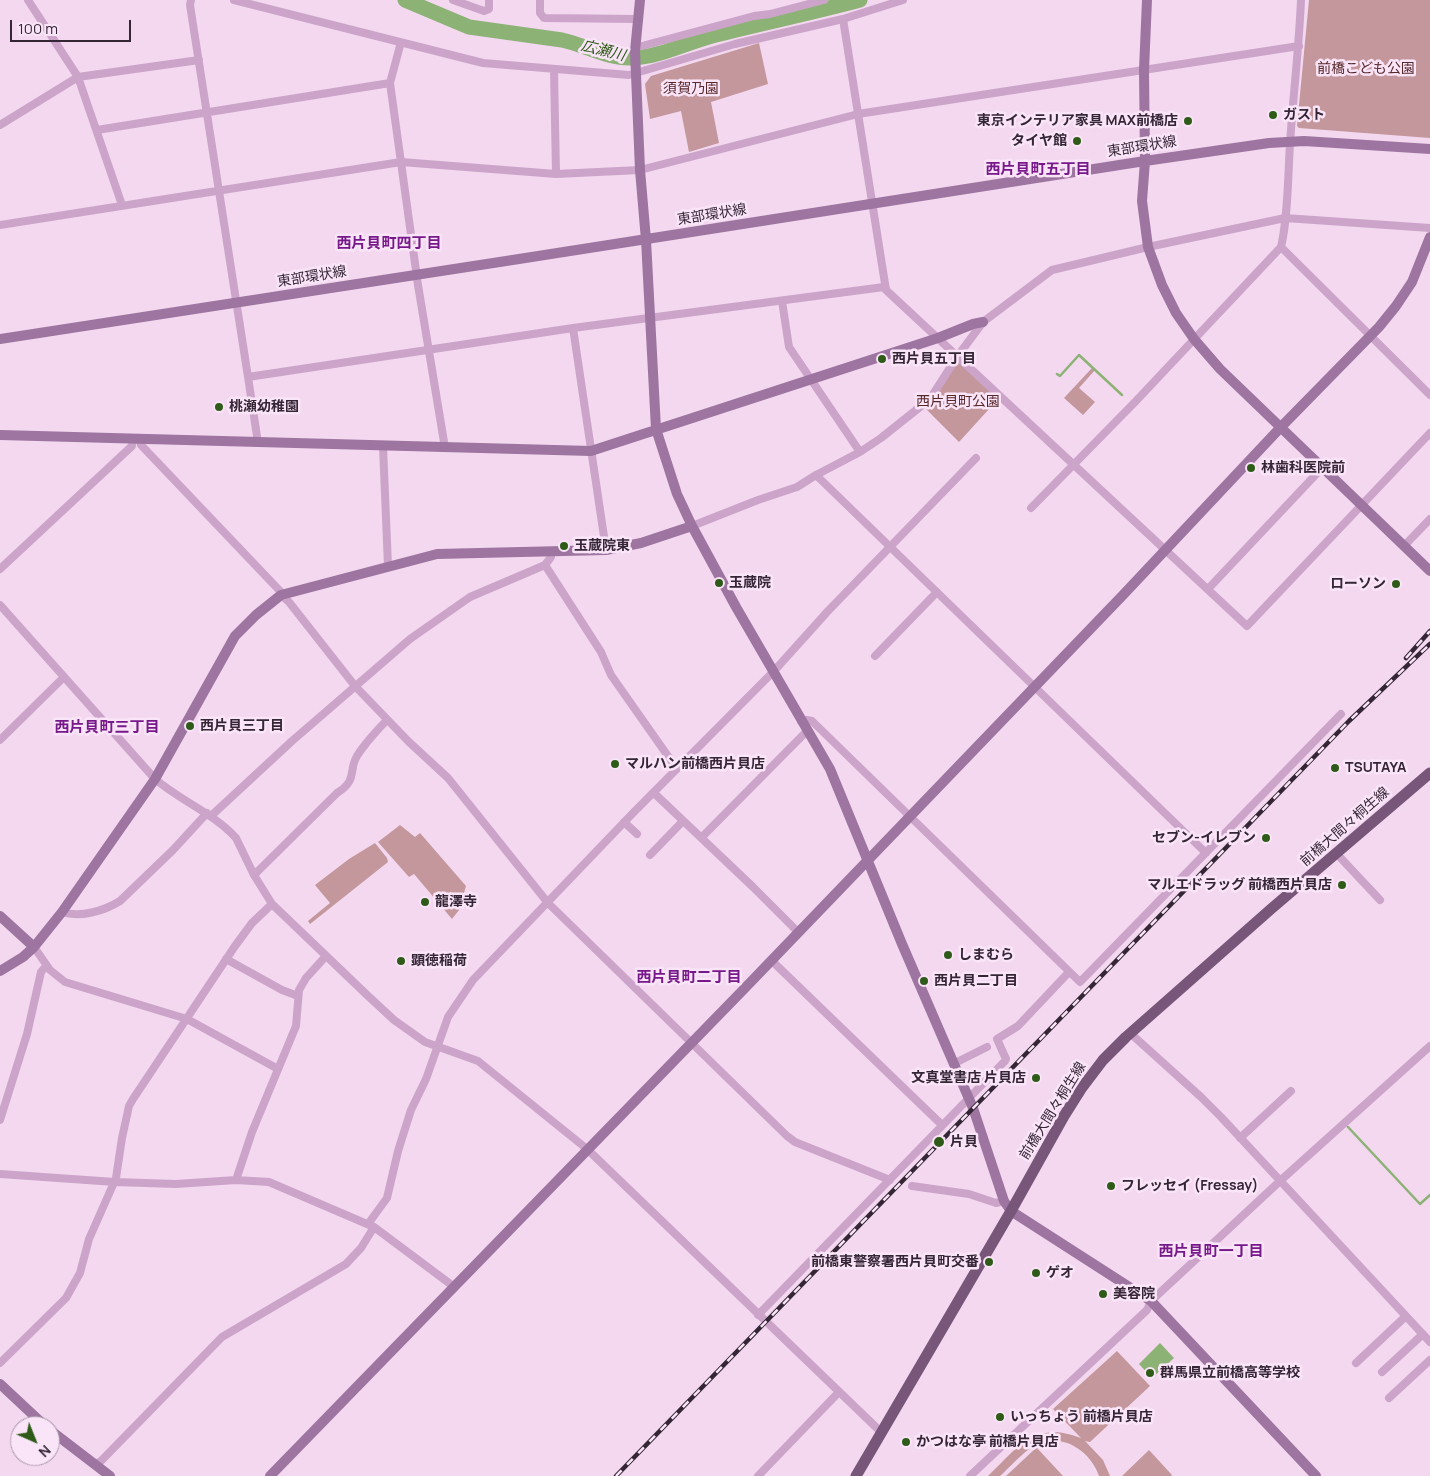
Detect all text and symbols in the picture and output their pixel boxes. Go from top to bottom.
scale bar [12,10,134,42]
text: 100 m [18,18,58,39]
water label: 広瀬川 [579,37,627,65]
park label: 前橋こども公園 [1317,61,1415,77]
park label: 須賀乃園 [663,81,719,97]
place label: ガスト [1283,107,1325,123]
marker: ガスト [1267,109,1279,121]
place label: 東京インテリア家具 MAX前橋店 [977,113,1178,129]
marker: 東京インテリア家具 MAX前橋店 [1182,115,1194,127]
place label: タイヤ館 [1011,133,1067,149]
street label: 東部環状線 [1106,133,1178,161]
marker: タイヤ館 [1071,135,1083,147]
district label: 西片貝町五丁目 [986,161,1090,179]
street label: 東部環状線 [676,201,748,229]
district label: 西片貝町四丁目 [337,235,441,253]
street label: 東部環状線 [276,263,348,291]
place label: 西片貝五丁目 [892,351,976,367]
marker: 西片貝五丁目 [876,353,888,365]
park label: 西片貝町公園 [916,394,1000,410]
place label: 桃瀬幼稚園 [229,399,299,415]
marker: 桃瀬幼稚園 [213,401,225,413]
place label: 林歯科医院前 [1261,460,1345,476]
marker: 林歯科医院前 [1245,462,1257,474]
place label: 玉蔵院東 [574,538,630,554]
marker: 玉蔵院東 [558,540,570,552]
place label: 玉蔵院 [729,575,771,591]
place label: ローソン [1330,576,1386,592]
marker: 玉蔵院 [713,577,725,589]
marker: ローソン [1390,578,1402,590]
place label: 西片貝三丁目 [200,718,284,734]
district label: 西片貝町三丁目 [55,719,159,737]
marker: 西片貝三丁目 [184,720,196,732]
place label: マルハン前橋西片貝店 [625,756,765,772]
marker: マルハン前橋西片貝店 [609,758,621,770]
place label: TSUTAYA [1345,760,1407,776]
marker: TSUTAYA [1329,762,1341,774]
street label: 前橋大間々桐生線 [1297,784,1393,870]
place label: セブン-イレブン [1152,830,1256,846]
marker: セブン-イレブン [1260,832,1272,844]
place label: マルエドラッグ 前橋西片貝店 [1147,877,1332,893]
marker: マルエドラッグ 前橋西片貝店 [1336,879,1348,891]
place label: 龍澤寺 [435,894,477,910]
marker: 龍澤寺 [419,896,431,908]
place label: しまむら [958,947,1014,963]
marker: しまむら [942,949,954,961]
place label: 顕徳稲荷 [411,953,467,969]
marker: 顕徳稲荷 [395,955,407,967]
district label: 西片貝町二丁目 [637,969,741,987]
place label: 西片貝二丁目 [934,973,1018,989]
marker: 西片貝二丁目 [918,975,930,987]
street label: 前橋大間々桐生線 [1016,1059,1090,1163]
place label: 文真堂書店 片貝店 [911,1070,1026,1086]
marker: 文真堂書店 片貝店 [1030,1072,1042,1084]
place label: 片貝 [950,1134,978,1150]
marker: 片貝 [932,1135,946,1149]
place label: フレッセイ (Fressay) [1121,1178,1258,1194]
marker: フレッセイ (Fressay) [1105,1180,1117,1192]
district label: 西片貝町一丁目 [1159,1243,1263,1261]
place label: 前橋東警察署西片貝町交番 [811,1254,979,1270]
marker: 前橋東警察署西片貝町交番 [983,1256,995,1268]
place label: ゲオ [1046,1265,1074,1281]
marker: ゲオ [1030,1267,1042,1279]
place label: 美容院 [1113,1286,1155,1302]
marker: 美容院 [1097,1288,1109,1300]
place label: 群馬県立前橋高等学校 [1160,1365,1300,1381]
marker: 群馬県立前橋高等学校 [1144,1367,1156,1379]
place label: いっちょう 前橋片貝店 [1010,1409,1153,1425]
marker: いっちょう 前橋片貝店 [994,1411,1006,1423]
north arrow [10,1416,60,1466]
place label: かつはな亭 前橋片貝店 [916,1434,1059,1450]
marker: かつはな亭 前橋片貝店 [900,1436,912,1448]
text: N [35,1441,55,1462]

